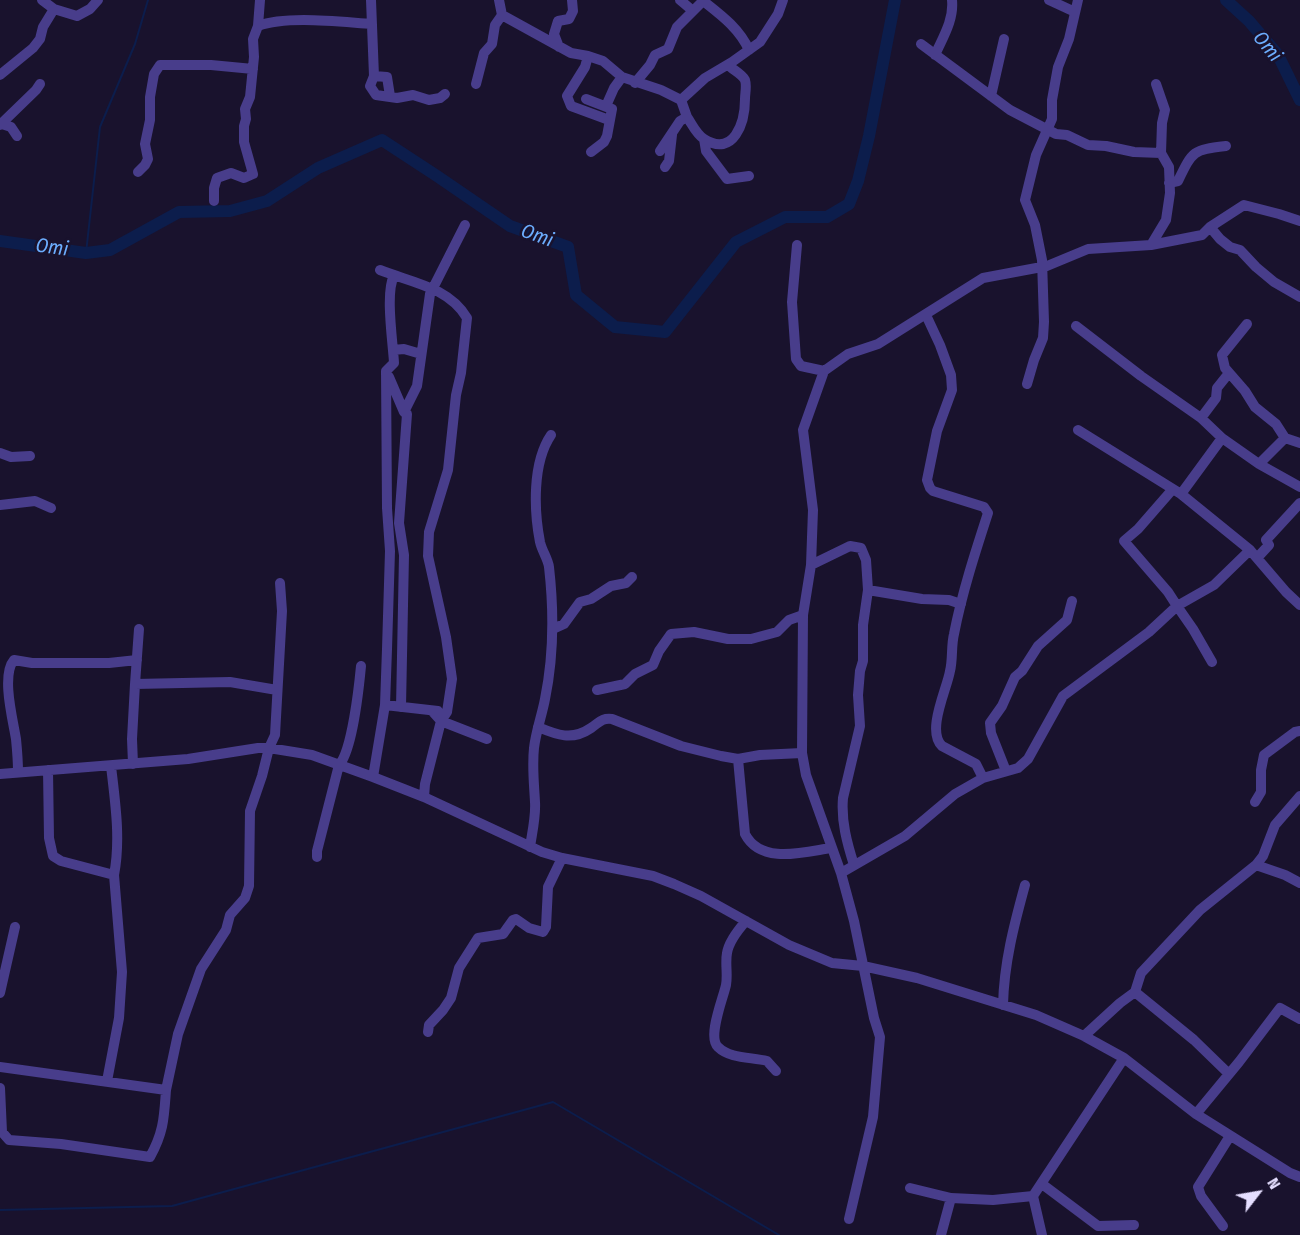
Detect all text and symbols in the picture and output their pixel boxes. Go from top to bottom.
water label: Omi [1247,27,1287,67]
water label: Omi [517,219,557,253]
water label: Omi [34,234,70,262]
north arrow [1228,1163,1288,1223]
text: N [1263,1174,1284,1192]

